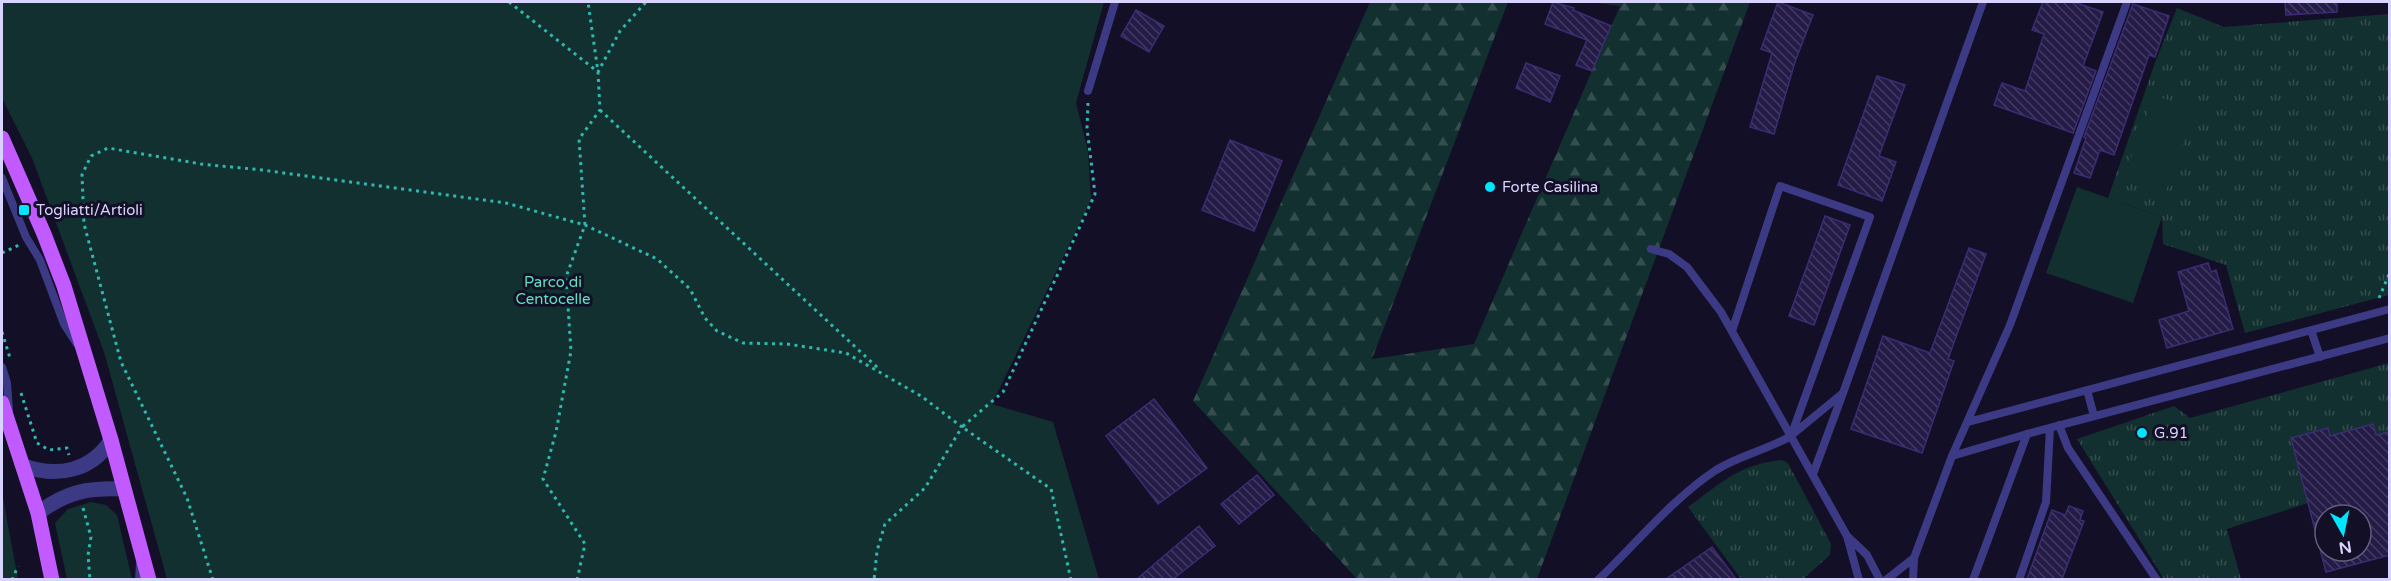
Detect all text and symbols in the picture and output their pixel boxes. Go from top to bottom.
place label: Forte Casilina [1502,178,1598,196]
marker: Forte Casilina [1483,180,1497,194]
place label: Togliatti/Artioli [36,201,143,219]
marker: Togliatti/Artioli [17,203,31,217]
park label: Parco di Centocelle [516,273,590,308]
place label: G.91 [2154,424,2188,442]
marker: G.91 [2135,426,2149,440]
north arrow [2313,503,2373,563]
text: N [2337,536,2353,558]

